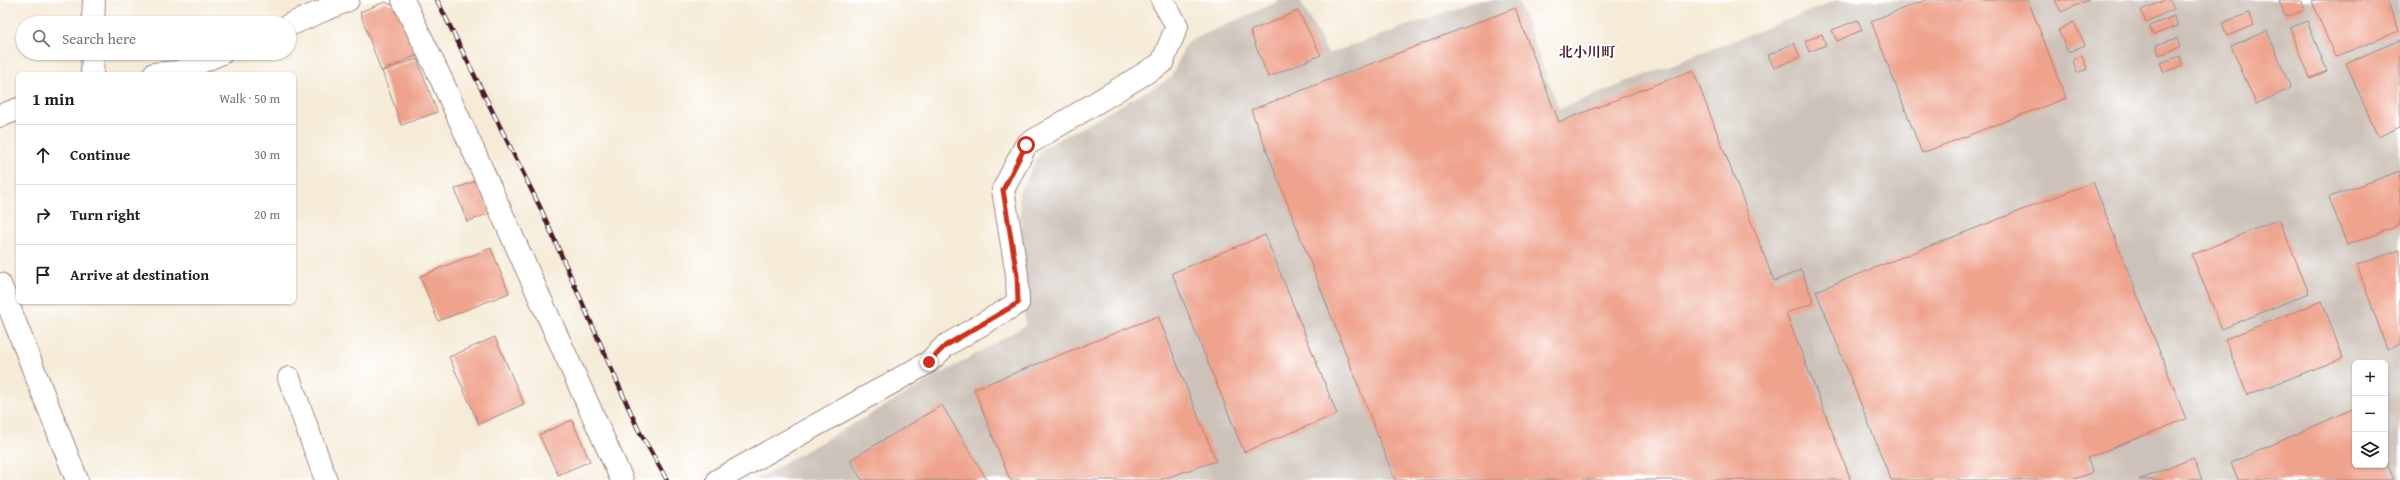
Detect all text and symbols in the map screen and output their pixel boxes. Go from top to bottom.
search box [16,16,296,60]
icon: search [30,27,52,49]
text: Search here [62,28,136,49]
district label: 北小川町 [1559,42,1616,62]
text: 1 min [32,86,74,111]
text: Walk · 50 m [219,89,280,108]
route start [1017,136,1035,154]
icon: ahead [32,144,54,166]
text: Continue [70,144,131,165]
text: 30 m [254,145,280,164]
icon: right [32,204,54,226]
text: Turn right [70,204,141,225]
text: 20 m [254,205,280,224]
icon: arrive [32,264,54,286]
text: Arrive at destination [70,264,209,285]
route end [920,353,938,371]
map controls [2352,360,2388,468]
button: + [2352,360,2388,396]
button: − [2352,396,2388,432]
button: layers [2352,432,2388,468]

